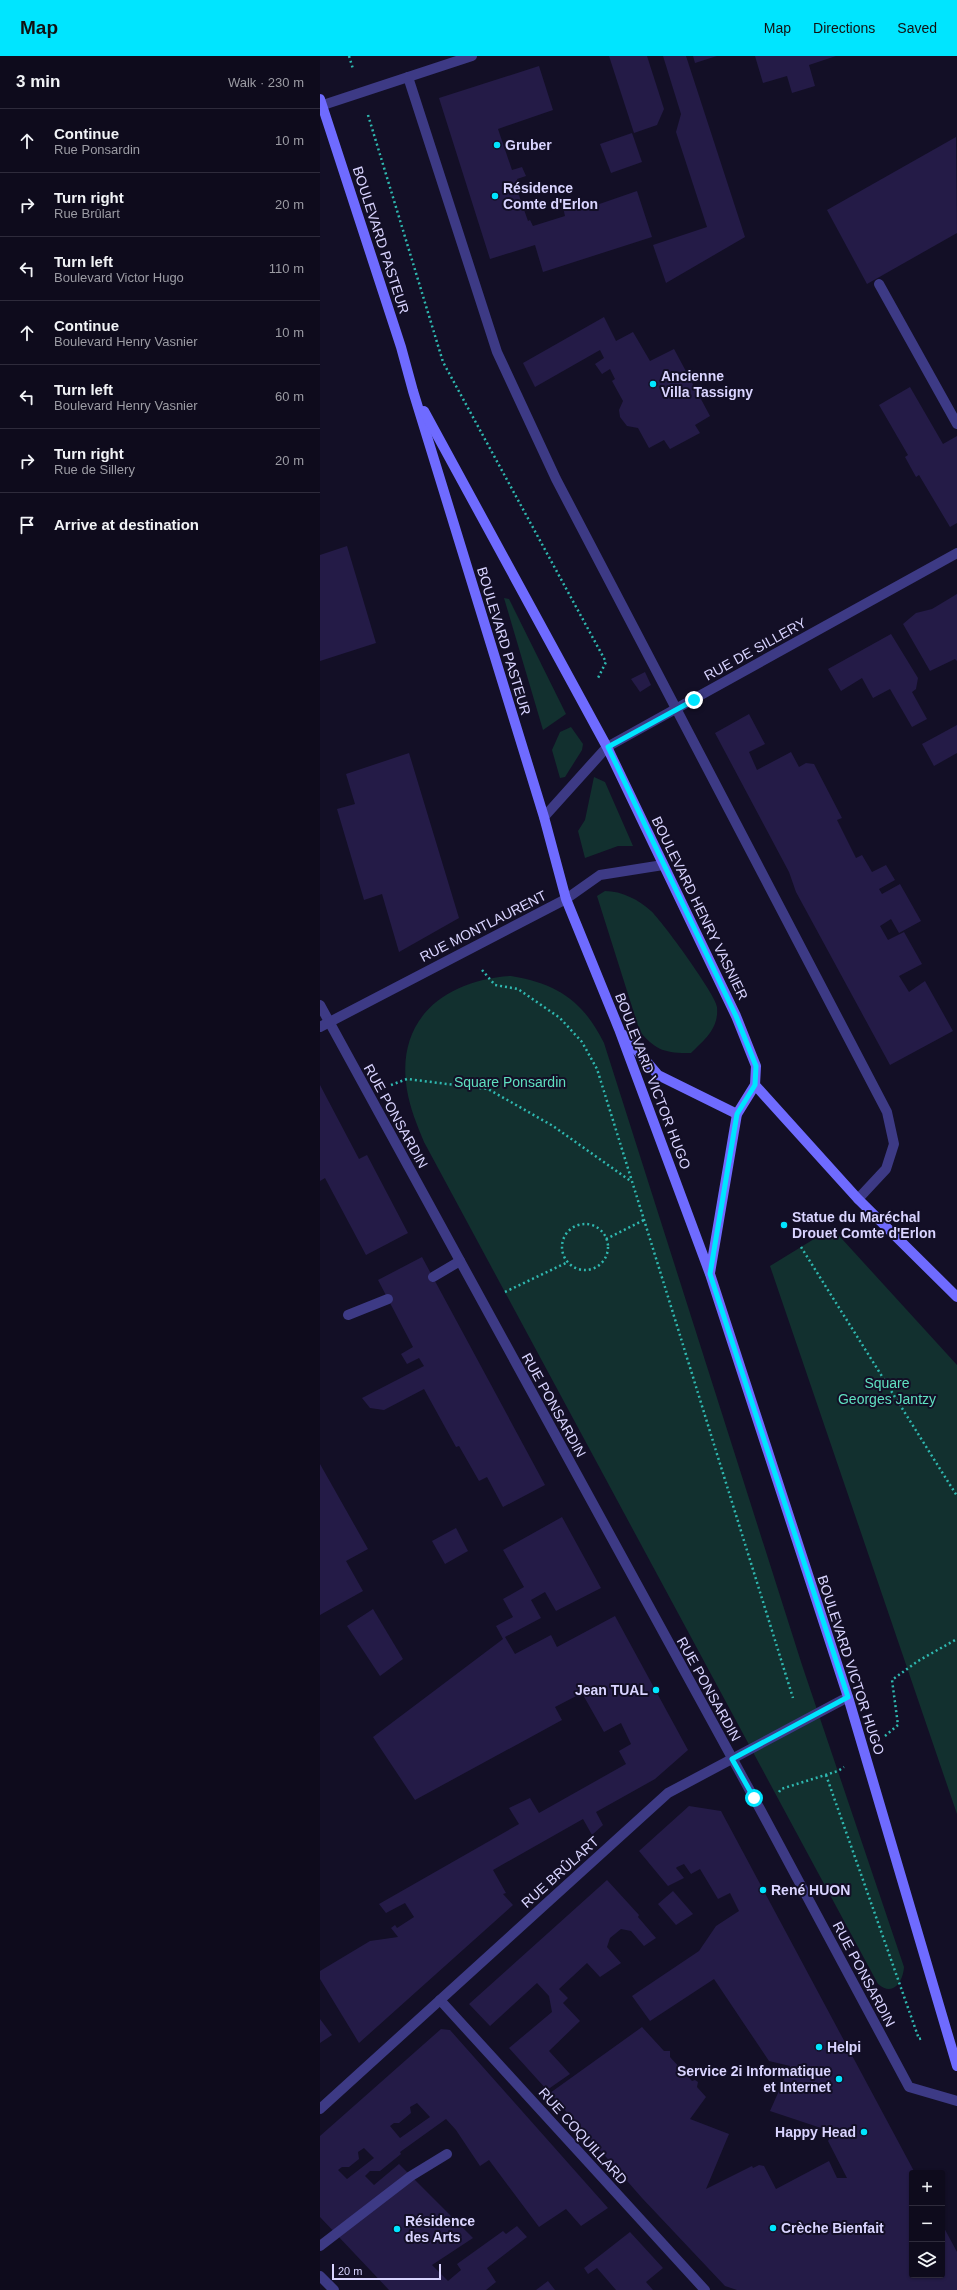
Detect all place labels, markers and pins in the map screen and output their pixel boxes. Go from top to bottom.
place label: Gruber [505,137,552,153]
marker: Gruber [492,140,502,150]
place label: Résidence Comte d'Erlon [503,180,598,212]
marker: Résidence Comte d'Erlon [490,191,500,201]
place label: Ancienne Villa Tassigny [661,368,753,400]
marker: Ancienne Villa Tassigny [648,379,658,389]
place label: Statue du Maréchal Drouet Comte d'Erlon [792,1209,936,1241]
marker: Statue du Maréchal Drouet Comte d'Erlon [779,1220,789,1230]
place label: Jean TUAL [575,1682,648,1698]
marker: Jean TUAL [651,1685,661,1695]
place label: René HUON [771,1882,850,1898]
marker: René HUON [758,1885,768,1895]
place label: Helpi [827,2039,861,2055]
marker: Helpi [814,2042,824,2052]
place label: Service 2i Informatique et Internet [677,2063,831,2095]
marker: Service 2i Informatique et Internet [834,2074,844,2084]
place label: Happy Head [775,2124,856,2140]
marker: Happy Head [859,2127,869,2137]
place label: Résidence des Arts [405,2213,475,2245]
place label: Crèche Bienfait [781,2220,884,2236]
marker: Crèche Bienfait [768,2223,778,2233]
marker: Résidence des Arts [392,2224,402,2234]

